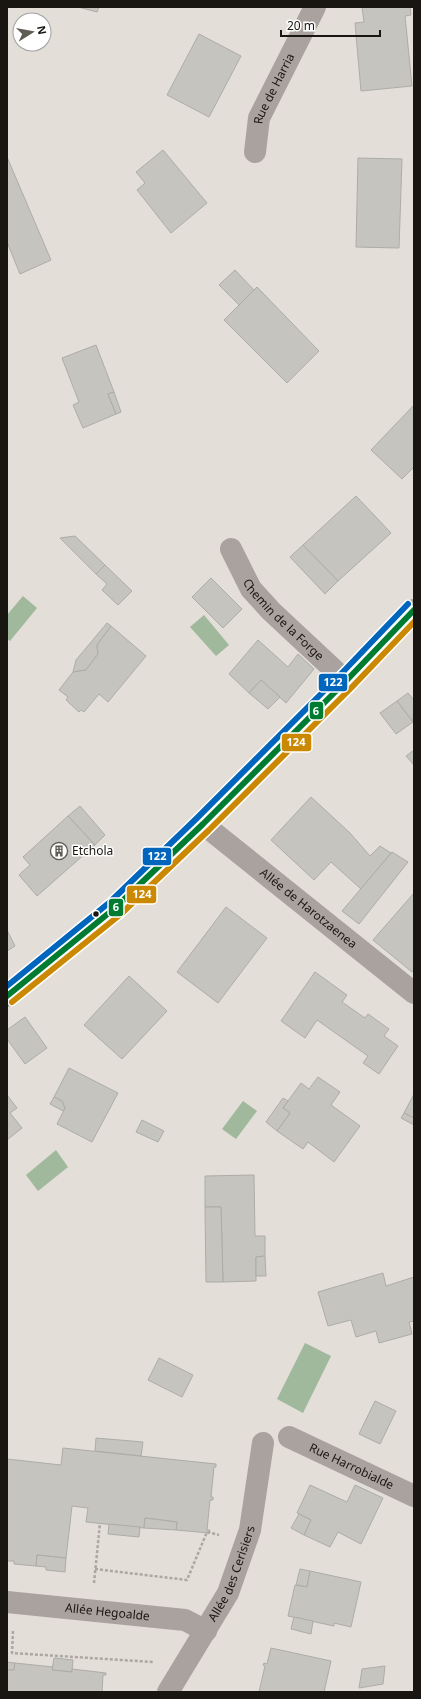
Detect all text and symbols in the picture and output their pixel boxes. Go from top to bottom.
north arrow [12,12,52,52]
scale bar [281,12,380,38]
text: 20 m [287,17,315,34]
text: N [34,24,51,36]
street label: Rue de Harria [249,50,298,125]
street label: Chemin de la Forge [239,576,328,664]
line badge: 122 [318,673,348,692]
text: 122 [324,674,342,689]
line badge: 6 [309,701,324,720]
text: 6 [313,703,319,718]
line badge: 124 [281,733,312,752]
text: 124 [287,734,306,749]
building icon: Etchola [49,841,69,861]
place label: Etchola [72,842,113,859]
line badge: 122 [142,847,172,866]
text: 122 [148,848,166,863]
street label: Allée de Harotzaenea [257,864,361,952]
line badge: 124 [126,885,157,904]
text: 124 [133,886,152,901]
line badge: 6 [108,898,124,917]
text: 6 [113,899,119,914]
unlabelled marker [91,909,101,919]
street label: Rue Harrobialde [306,1439,397,1493]
street label: Allée des Cerisiers [204,1525,258,1624]
street label: Allée Hegoalde [64,1599,151,1624]

